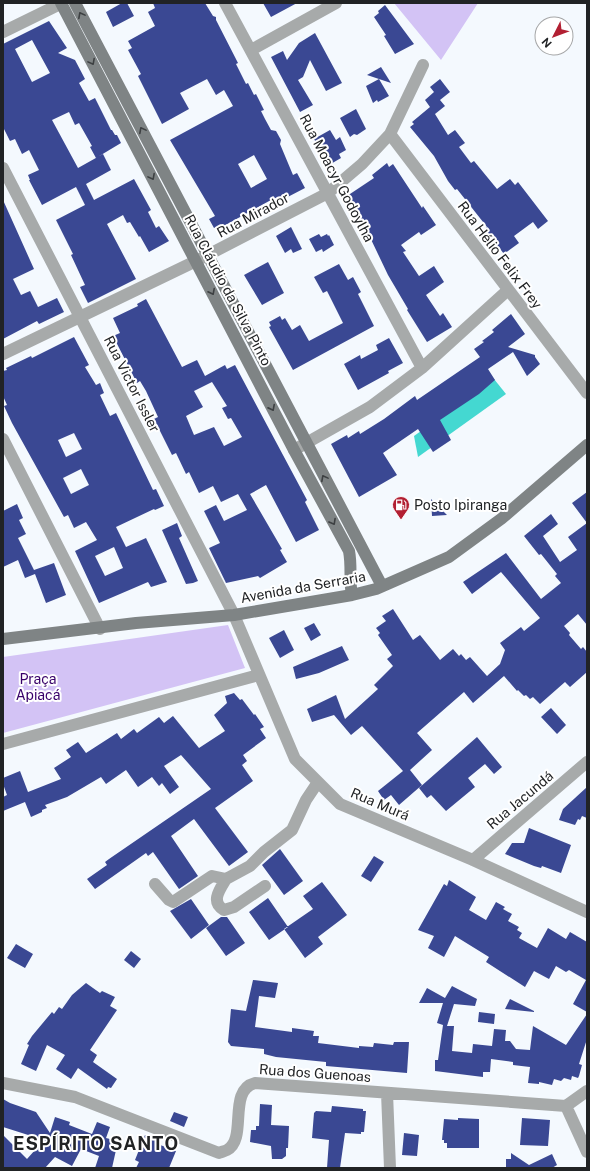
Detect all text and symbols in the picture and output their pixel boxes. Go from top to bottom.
one-way arrow [79,11,86,19]
north arrow [534,16,574,56]
text: N [539,35,554,50]
one-way arrow [87,58,94,66]
street label: Rua Moacyr Godoylha [297,111,377,245]
one-way arrow [139,127,146,134]
one-way arrow [147,173,155,180]
street label: Rua Mirador [214,189,292,241]
street label: Rua Hélio Felix Frey [454,198,546,312]
street label: Rua Cláudio da Silva Pinto [181,212,275,368]
one-way arrow [207,288,215,296]
street label: Rua Victor Issler [101,333,163,435]
one-way arrow [267,404,275,411]
one-way arrow [322,474,329,482]
fuel station icon: Posto Ipiranga [391,495,411,520]
place label: Posto Ipiranga [414,497,507,513]
one-way arrow [329,518,336,525]
street label: Avenida da Serraria [239,568,367,606]
park label: Praça Apiacá [16,671,60,703]
street label: Rua Jacundá [484,768,556,832]
street label: Rua Murá [348,784,412,824]
street label: Rua dos Guenoas [259,1061,371,1085]
district label: ESPÍRITO SANTO [13,1132,179,1154]

